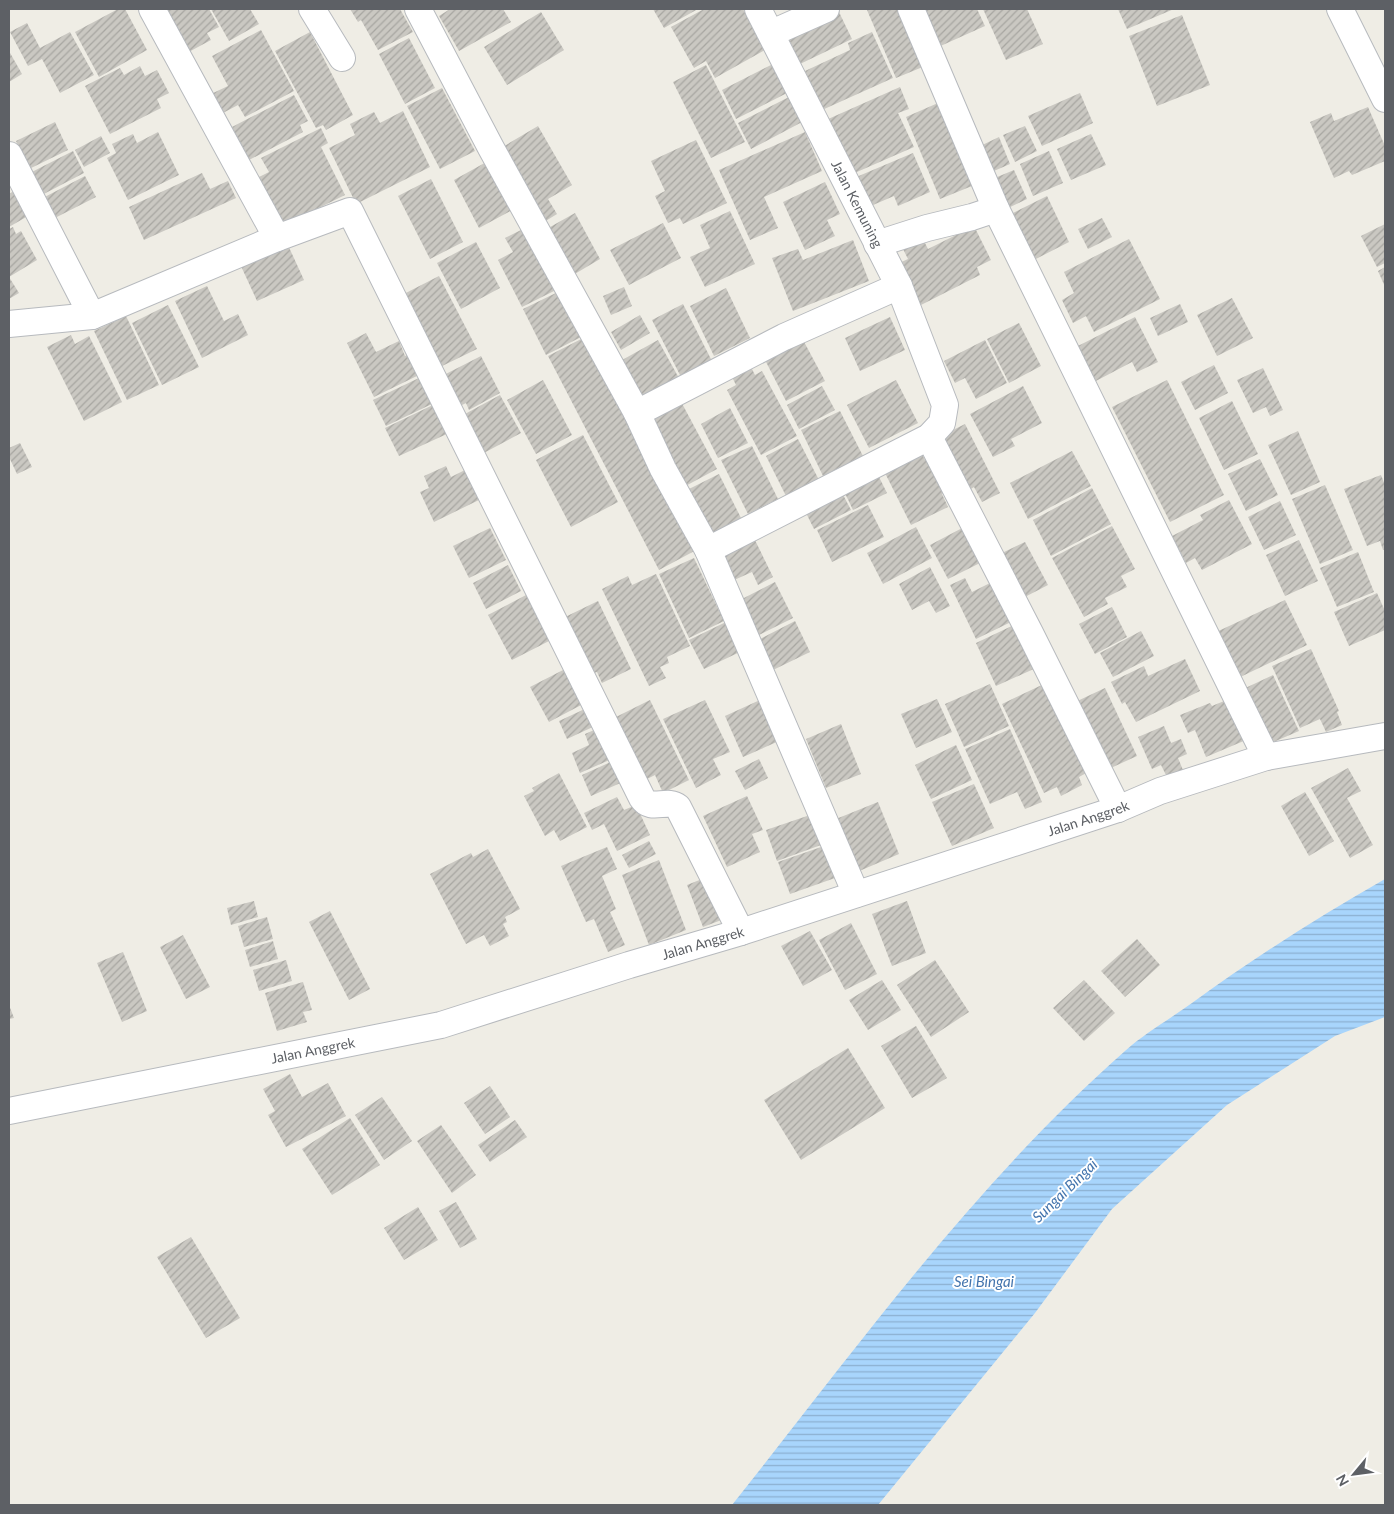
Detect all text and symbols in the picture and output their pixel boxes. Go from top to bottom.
street label: Jalan Kemuning [828,157,887,250]
street label: Jalan Anggrek [1045,796,1132,839]
street label: Jalan Anggrek [660,922,747,963]
street label: Jalan Anggrek [270,1033,357,1067]
water label: Sungai Bingai [1028,1154,1101,1226]
water label: Sei Bingai [954,1272,1015,1290]
north arrow [1329,1449,1379,1499]
text: N [1332,1472,1352,1489]

